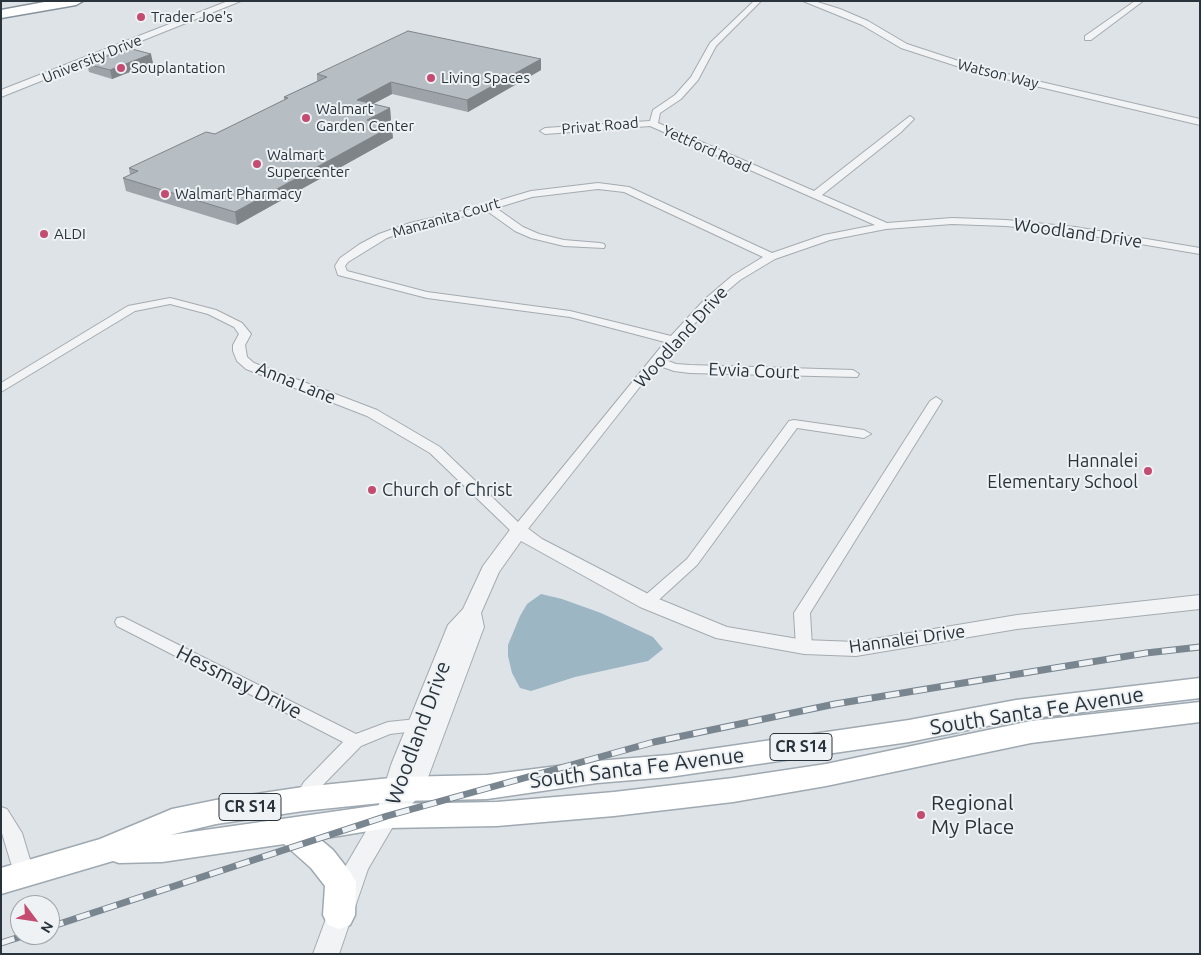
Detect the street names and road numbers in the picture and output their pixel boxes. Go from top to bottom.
street label: University Drive [40,31,144,87]
street label: Watson Way [956,55,1040,93]
street label: Privat Road [561,114,639,138]
street label: Yettford Road [660,121,754,177]
street label: Manzanita Court [390,194,502,242]
street label: Woodland Drive [1012,213,1144,253]
street label: Woodland Drive [630,282,732,392]
street label: Anna Lane [253,357,339,409]
street label: Evvia Court [708,359,800,383]
street label: Hannalei Drive [847,620,967,658]
street label: Hessmay Drive [172,639,306,725]
street label: Woodland Drive [380,658,456,808]
street label: South Santa Fe Avenue [928,682,1146,740]
road number: CR S14 [770,734,832,760]
street label: South Santa Fe Avenue [528,742,746,794]
road number: CR S14 [219,794,281,820]

